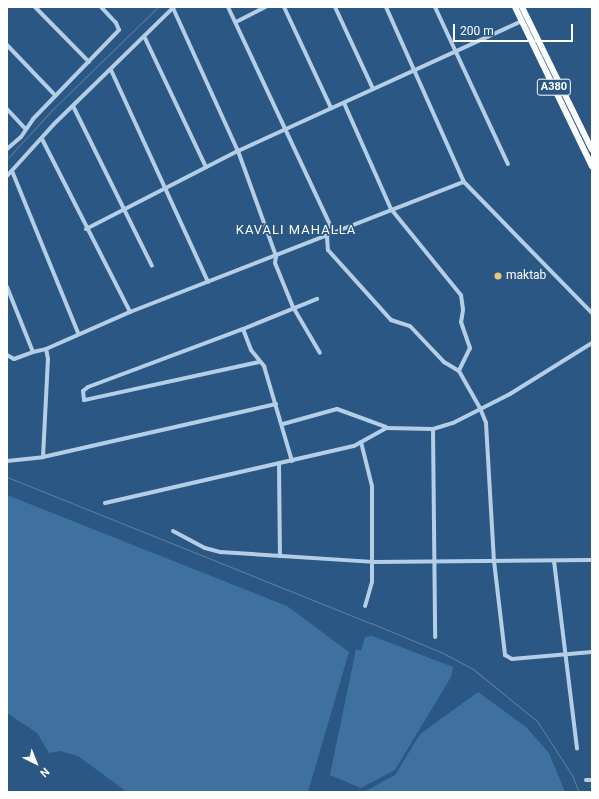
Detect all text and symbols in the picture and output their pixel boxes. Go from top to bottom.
scale bar [455,16,575,42]
text: 200 m [460,24,494,38]
road number: A380 [536,78,572,96]
district label: KAVALI MAHALLA [236,222,356,238]
place label: maktab [506,269,546,283]
marker: maktab [493,271,503,281]
north arrow [16,743,56,783]
text: N [37,765,52,780]

